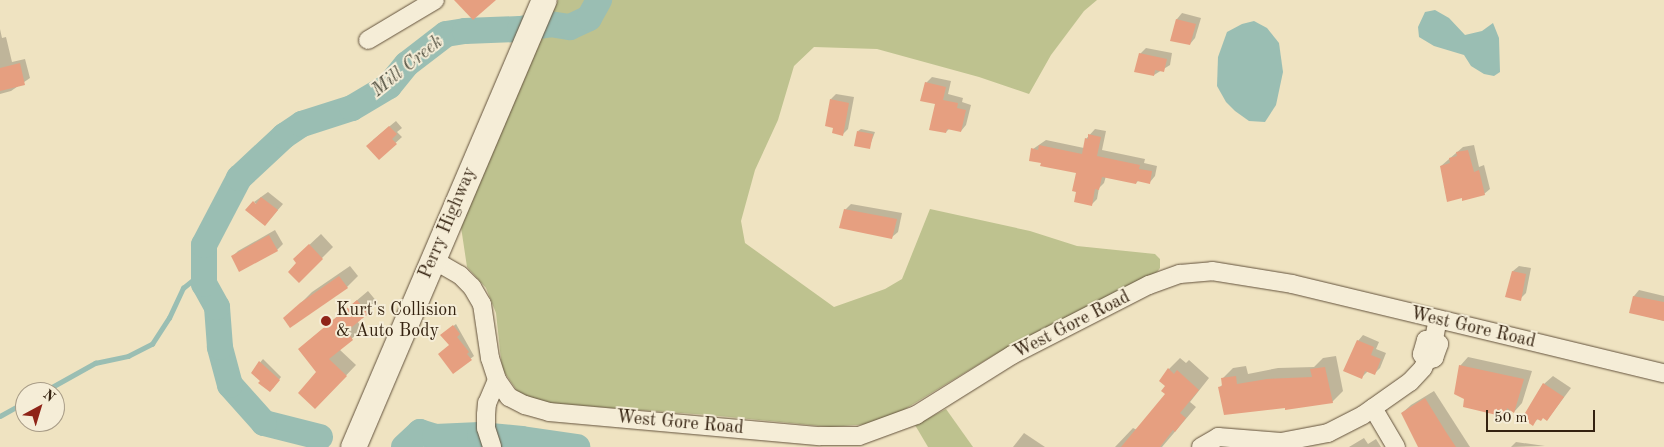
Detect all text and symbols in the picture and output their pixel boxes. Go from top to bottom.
water label: Mill Creek [368,31,448,103]
street label: Perry Highway [415,164,481,282]
street label: West Gore Road [1010,286,1134,364]
place label: Kurt's Collision & Auto Body [336,300,457,342]
street label: West Gore Road [1408,303,1538,353]
marker: Kurt's Collision & Auto Body [320,315,332,327]
north arrow [15,382,65,432]
text: N [40,387,57,405]
scale bar [1489,400,1598,432]
street label: West Gore Road [615,407,745,439]
text: 50 m [1494,411,1528,426]

